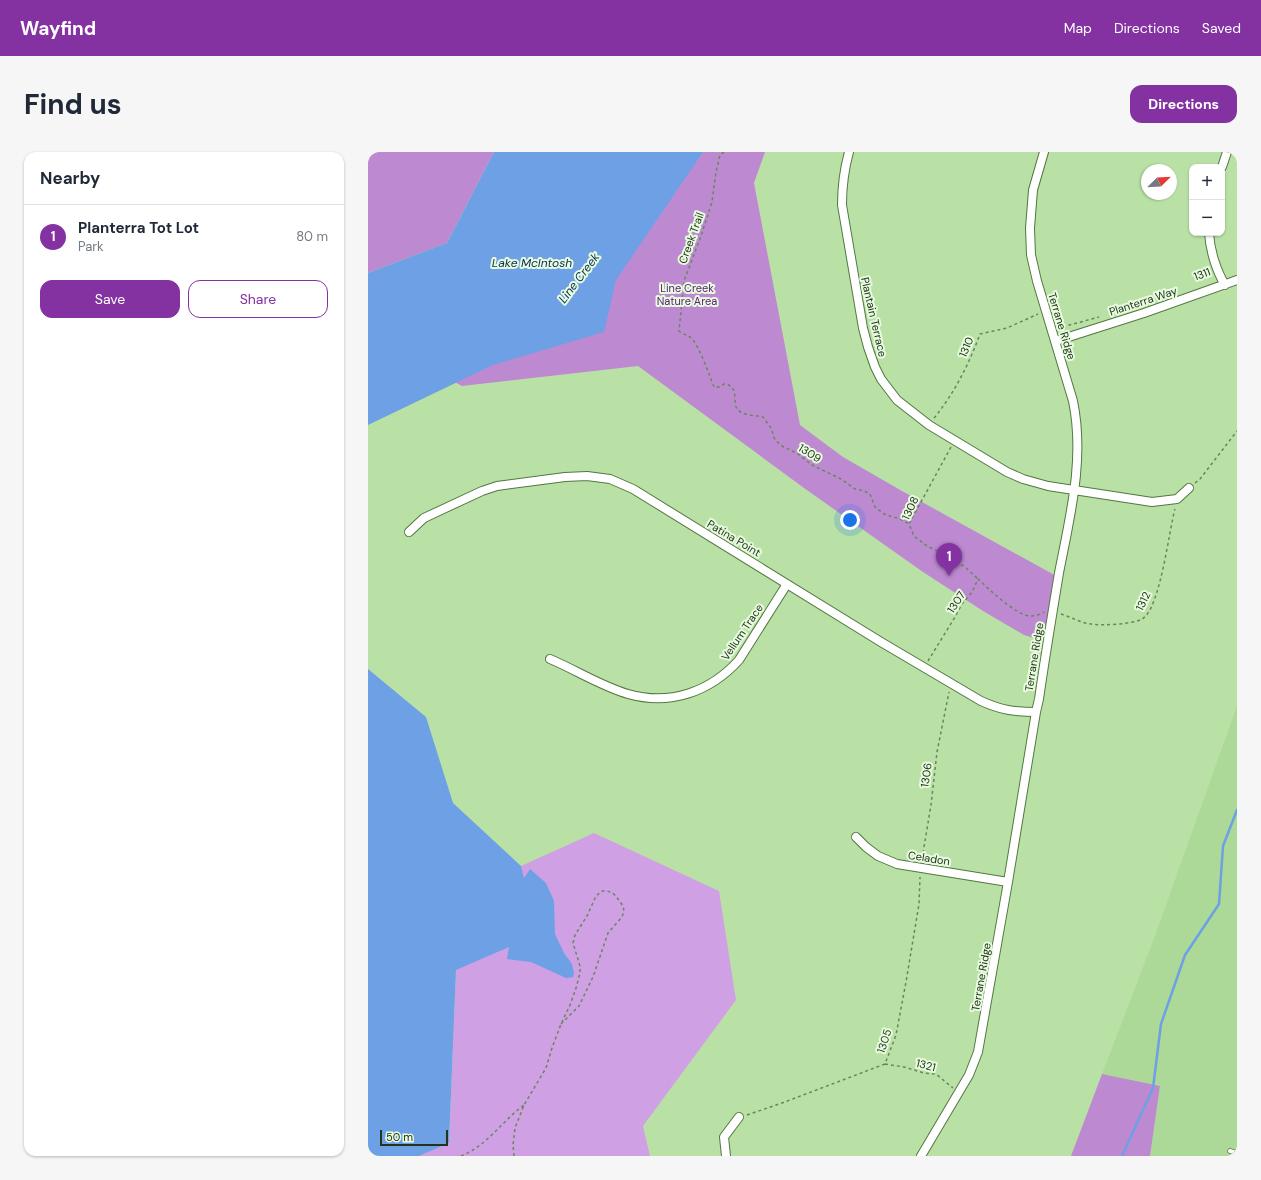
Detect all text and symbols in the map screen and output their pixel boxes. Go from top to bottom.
text: Wayfind [20,16,96,41]
text: Map [1064,19,1092,37]
text: Directions [1114,19,1180,37]
text: Saved [1202,19,1241,37]
button: Directions [1130,85,1237,123]
text: Find us [24,86,122,123]
north arrow [1141,164,1177,200]
map controls [1189,164,1225,236]
button: + [1189,164,1225,200]
text: Nearby [40,167,100,189]
button: − [1189,200,1225,236]
street label: Creek Trail [675,211,707,265]
text: Planterra Tot Lot [78,218,199,238]
text: 1 [51,228,55,245]
text: 80 m [296,228,328,245]
text: Park [78,238,104,255]
water label: Line Creek [555,249,604,306]
water label: Lake McIntosh [492,255,572,271]
street label: 1311 [1192,265,1212,283]
street label: Plantain Terrace [858,276,890,358]
button: Save [40,280,180,318]
button: Share [188,280,328,318]
park label: Line Creek Nature Area [657,281,717,308]
street label: Planterra Way [1107,283,1179,319]
street label: Terrane Ridge [1045,291,1079,361]
street label: 1310 [956,335,976,359]
street label: 1309 [796,441,824,465]
street label: 1308 [899,494,921,522]
your location [840,510,860,530]
street label: Patina Point [705,517,763,559]
pin: 1 [936,543,962,576]
street label: 1307 [944,588,968,616]
street label: 1312 [1132,589,1154,613]
street label: Vellum Trace [718,601,766,663]
street label: Terrane Ridge [1022,622,1046,692]
street label: 1306 [917,762,935,788]
street label: Celadon [907,848,951,868]
street label: Terrane Ridge [968,942,994,1012]
street label: 1305 [874,1027,894,1055]
street label: 1321 [915,1056,937,1074]
scale bar [380,1128,448,1147]
text: 50 m [386,1130,413,1144]

